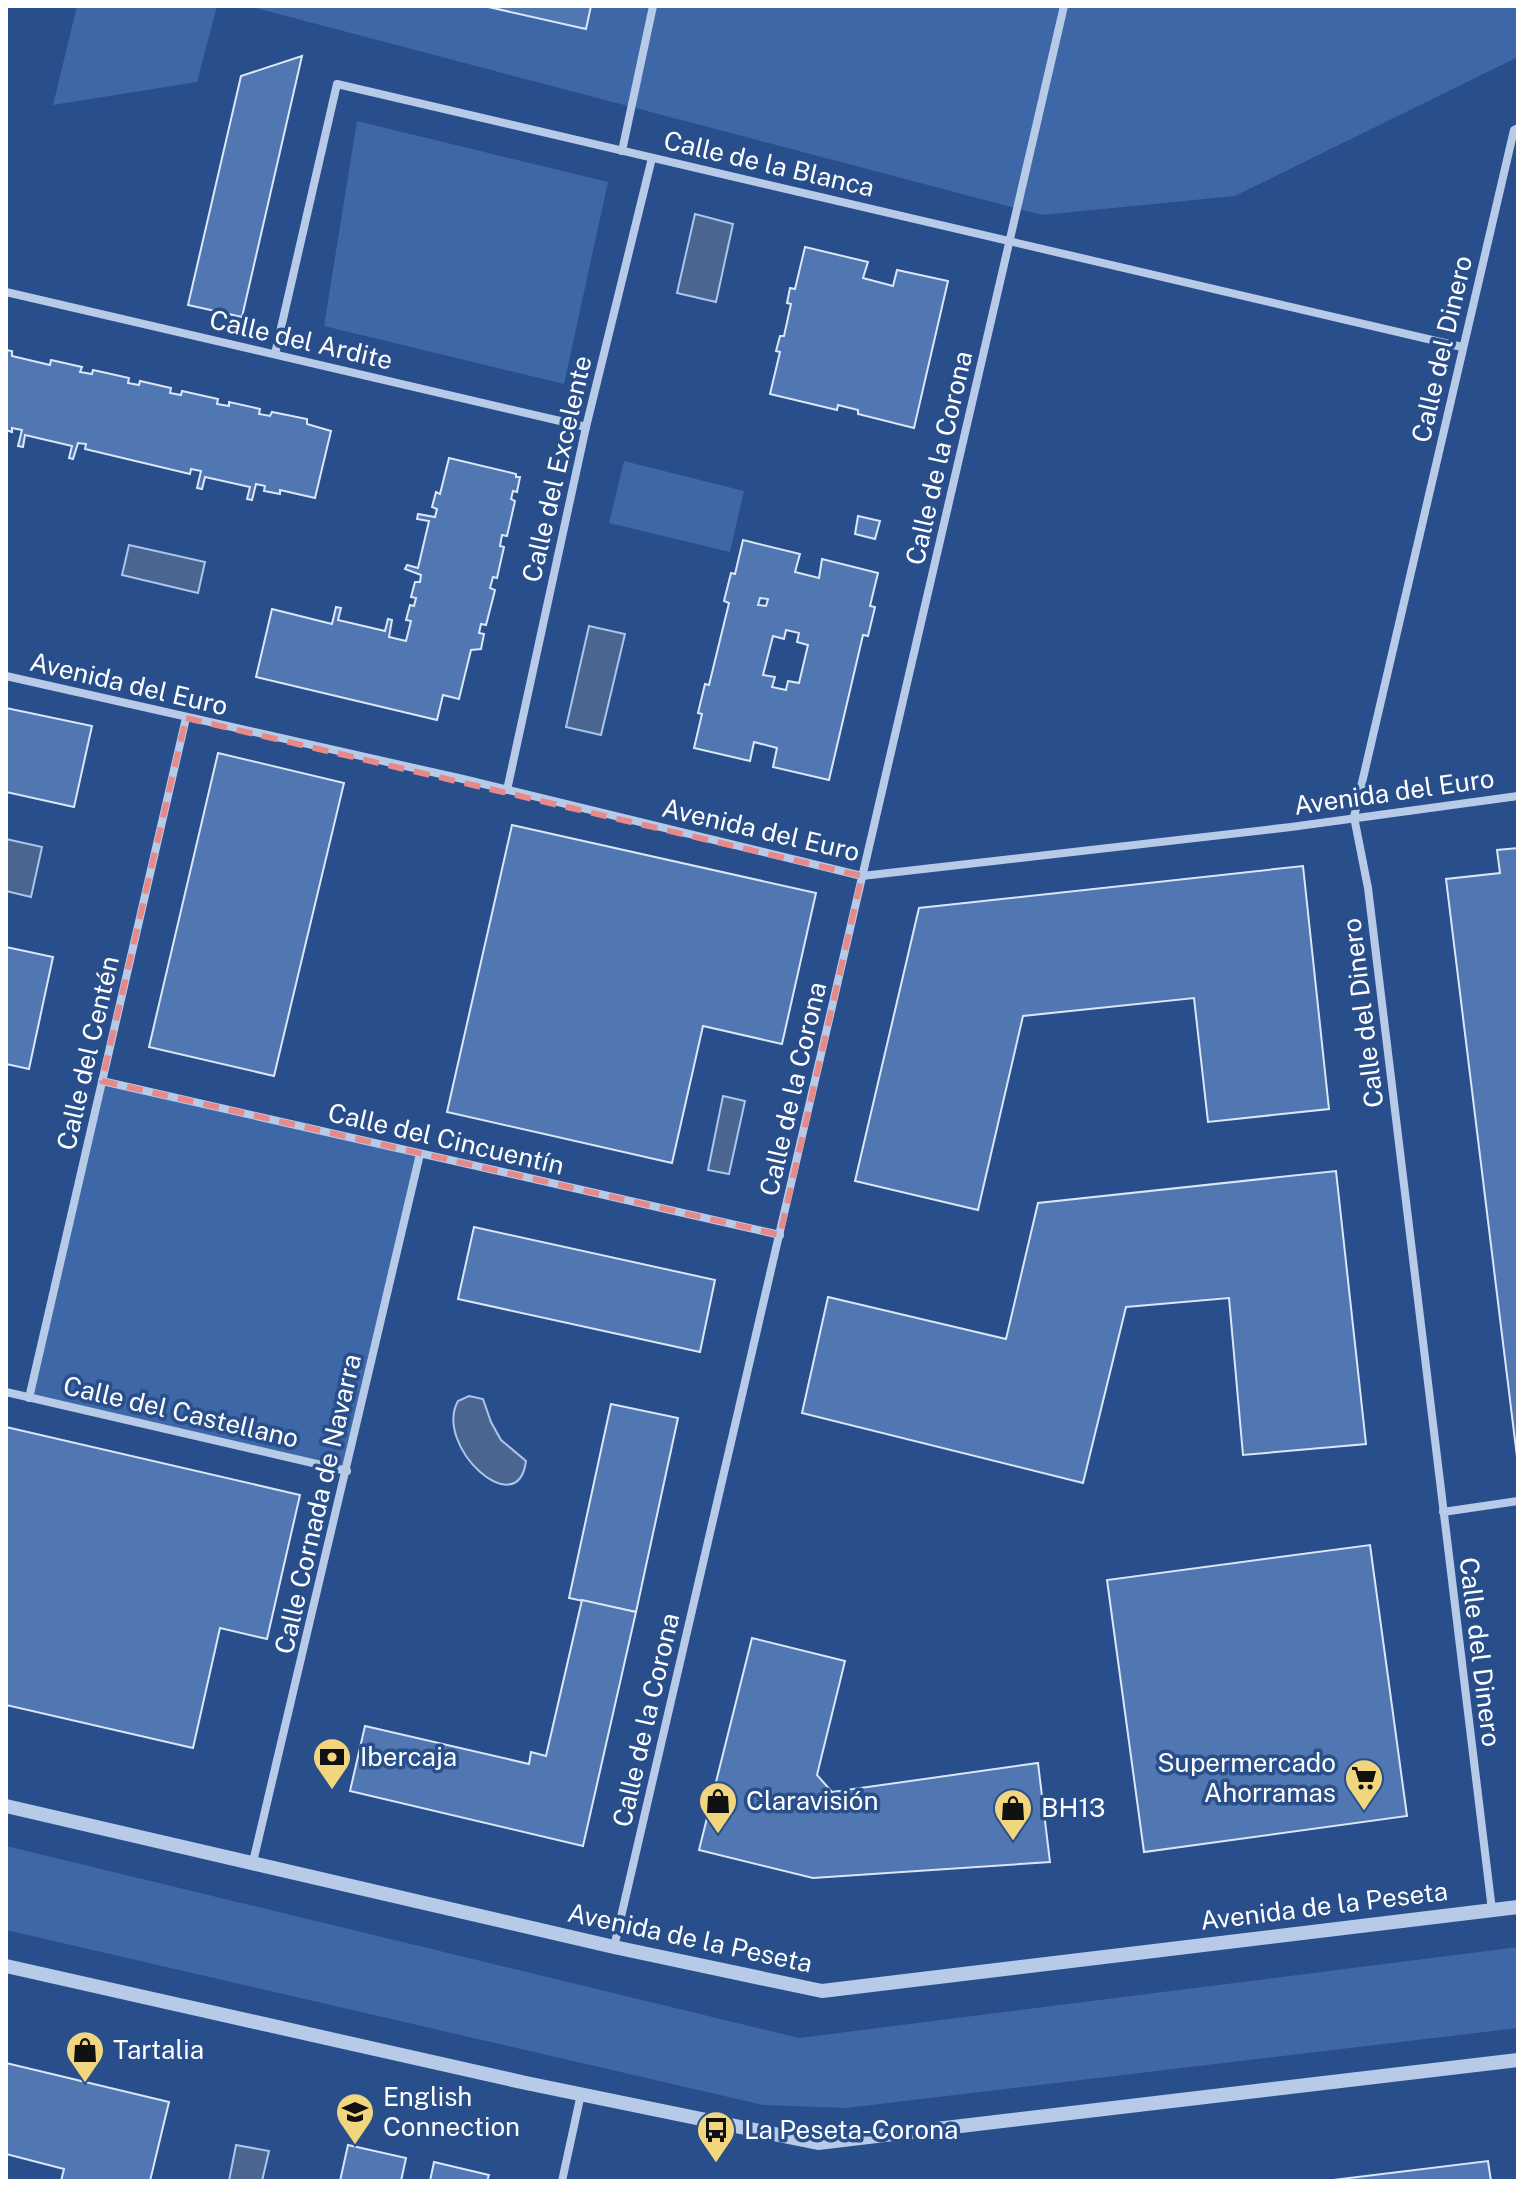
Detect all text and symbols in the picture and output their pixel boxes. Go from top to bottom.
street label: Calle de la Blanca [661,124,877,203]
street label: Calle del Dinero [1405,252,1478,445]
street label: Calle del Ardite [207,303,396,376]
street label: Calle de la Corona [899,348,978,568]
street label: Calle del Excelente [515,353,598,585]
street label: Avenida del Euro [27,646,231,721]
street label: Avenida del Euro [1292,762,1496,821]
street label: Avenida del Euro [659,792,863,867]
street label: Calle del Dinero [1335,916,1390,1110]
street label: Calle del Centén [50,953,125,1153]
street label: Calle de la Corona [753,979,832,1199]
street label: Calle del Cincuentín [325,1096,567,1181]
street label: Calle Cornada de Navarra [268,1351,367,1657]
street label: Calle del Castellano [60,1369,302,1454]
street label: Calle del Dinero [1453,1555,1508,1749]
street label: Calle de la Corona [606,1610,685,1830]
bank icon: Ibercaja [311,1736,353,1791]
place label: Ibercaja [360,1741,457,1772]
place label: Supermercado Ahorramas [1157,1747,1336,1808]
supermarket icon: Supermercado Ahorramas [1343,1757,1385,1812]
shop icon: Claravisión [697,1780,739,1835]
place label: Claravisión [746,1785,879,1816]
shop icon: BH13 [992,1787,1034,1842]
place label: BH13 [1041,1792,1106,1823]
street label: Avenida de la Peseta [1198,1875,1450,1936]
street label: Avenida de la Peseta [565,1896,815,1979]
shop icon: Tartalia [64,2029,106,2084]
place label: Tartalia [113,2034,204,2065]
place label: English Connection [383,2081,520,2142]
school or university icon: English Connection [334,2091,376,2146]
bus stop icon: La Peseta-Corona [695,2109,737,2164]
place label: La Peseta-Corona [744,2114,958,2145]

